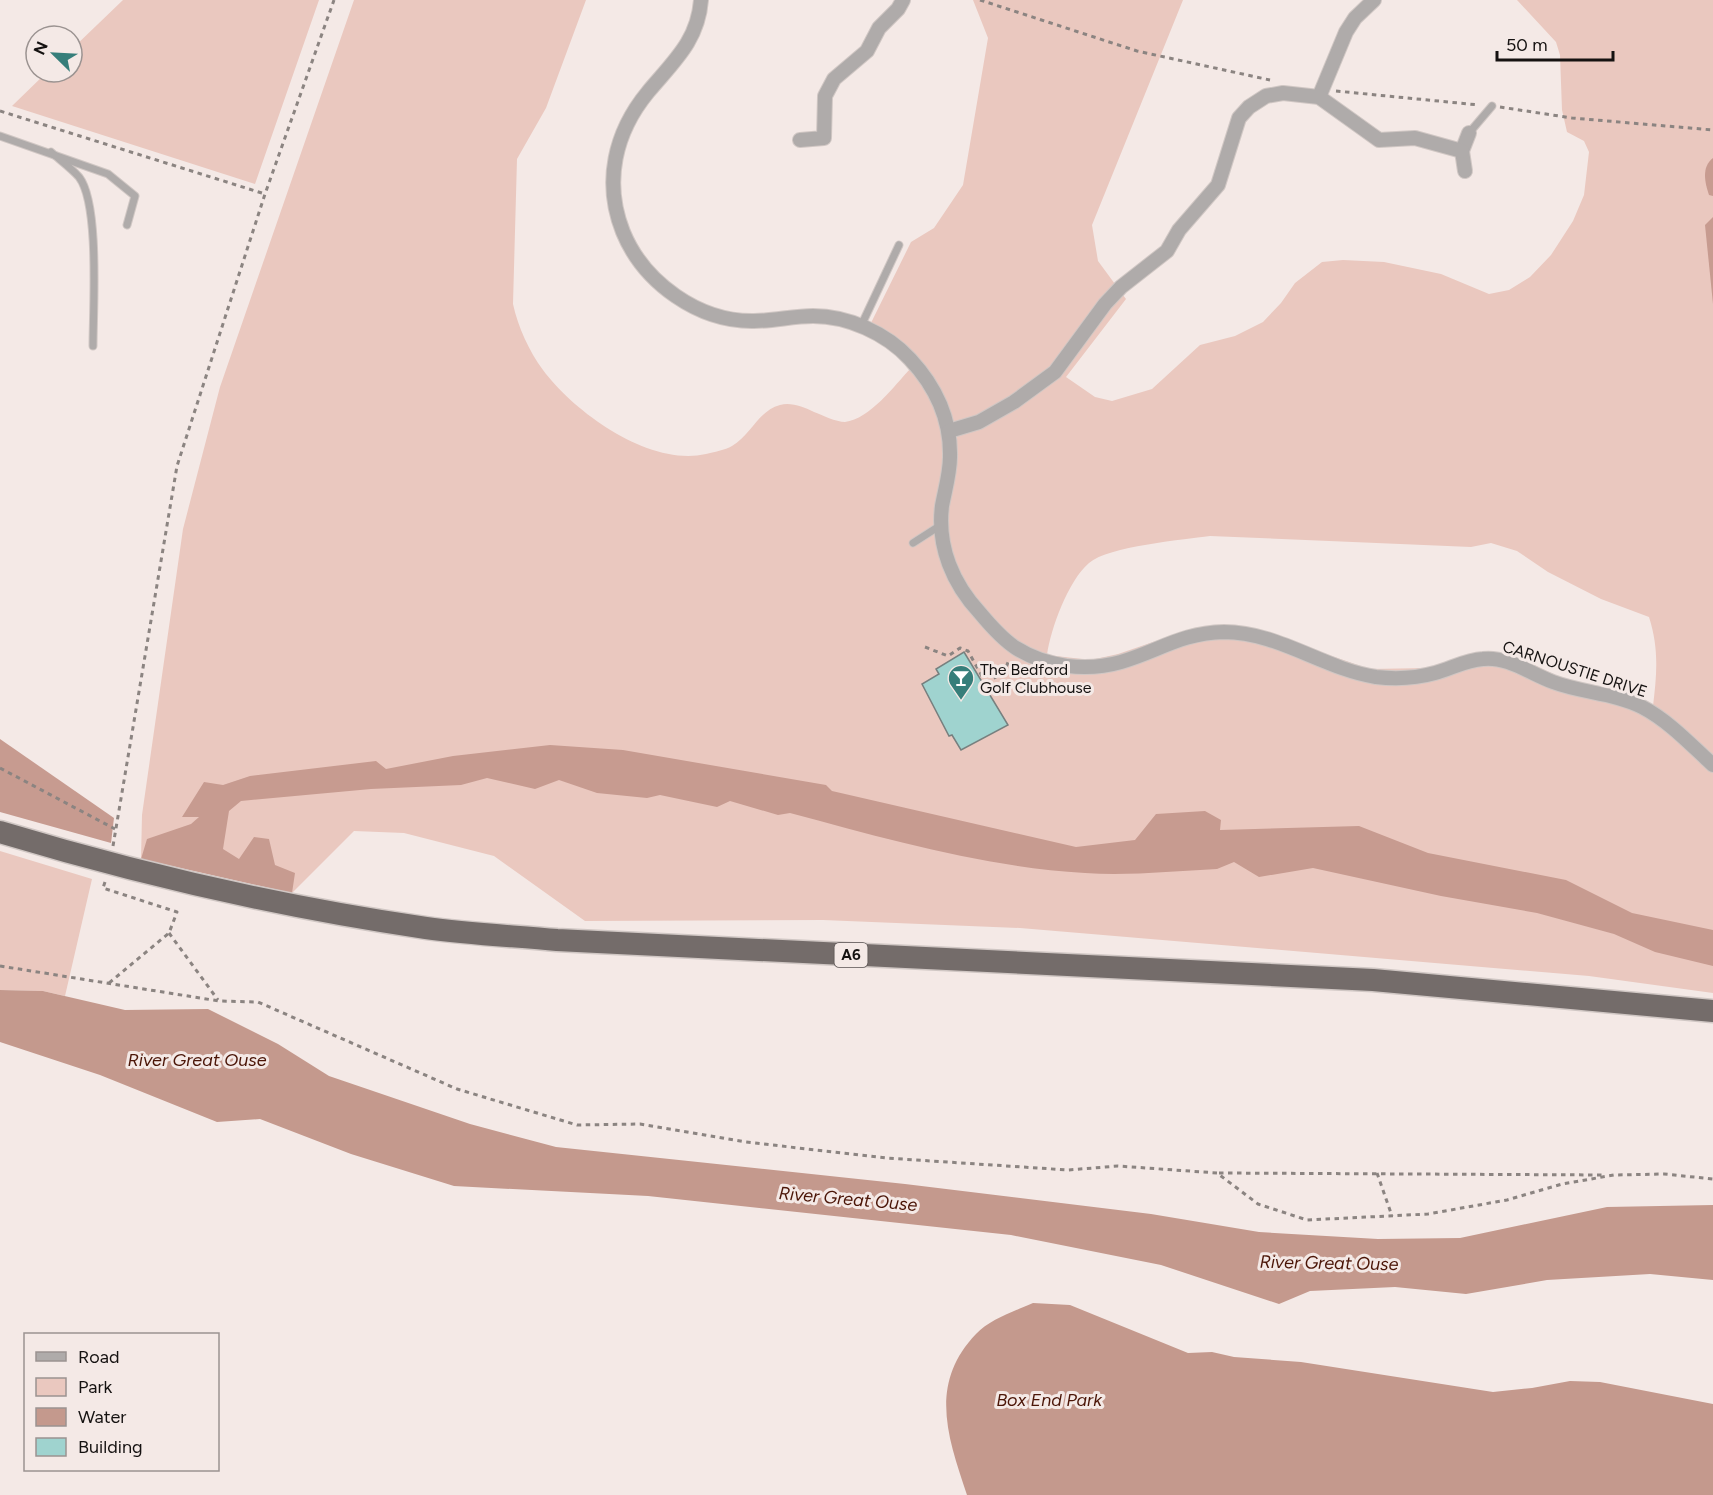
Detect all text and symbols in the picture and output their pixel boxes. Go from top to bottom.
north arrow [24,24,84,84]
scale bar [1497,24,1612,62]
text: 50 m [1506,34,1548,56]
text: N [30,39,52,58]
street label: CARNOUSTIE DRIVE [1500,637,1650,701]
place label: The Bedford Golf Clubhouse [980,660,1092,697]
bar icon: The Bedford Golf Clubhouse [946,663,976,701]
road number: A6 [834,943,868,967]
water label: River Great Ouse [127,1049,267,1071]
water label: River Great Ouse [778,1182,918,1216]
water label: River Great Ouse [1259,1251,1399,1275]
legend [24,1333,219,1471]
text: Road [78,1346,119,1368]
text: Park [78,1376,113,1398]
water label: Box End Park [996,1389,1103,1411]
text: Water [78,1406,126,1428]
text: Building [78,1436,143,1458]

